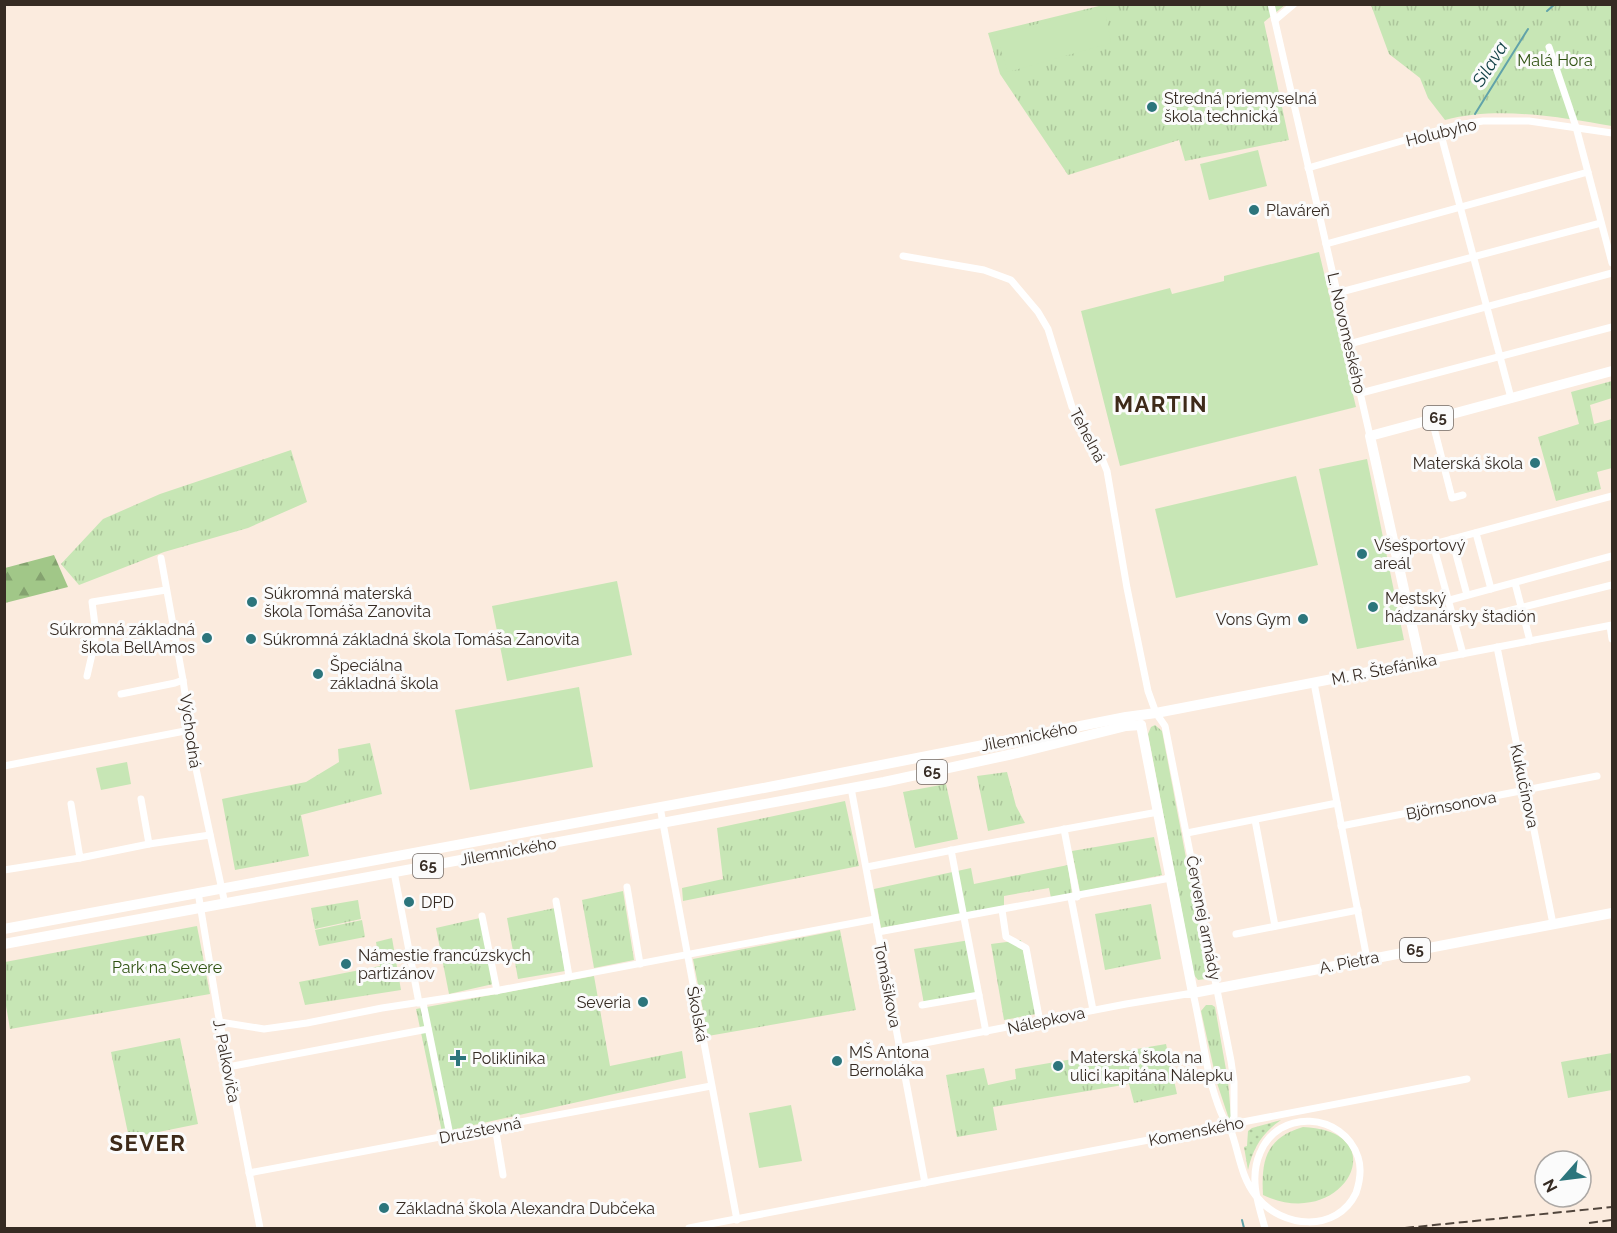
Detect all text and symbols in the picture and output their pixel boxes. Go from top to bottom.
water label: Silava [1467,37,1512,91]
park label: Malá Hora [1517,51,1593,70]
place label: Stredná priemyselná škola technická [1164,89,1317,126]
marker: Stredná priemyselná škola technická [1145,100,1159,114]
street label: Holubyho [1404,115,1478,150]
place label: Plaváreň [1266,201,1330,220]
marker: Plaváreň [1247,203,1261,217]
street label: L. Novomeského [1323,271,1370,396]
district label: MARTIN [1114,391,1208,417]
street label: Tehelná [1065,405,1110,466]
road number: 65 [1423,406,1453,430]
place label: Materská škola [1413,454,1523,473]
marker: Materská škola [1528,456,1542,470]
place label: Všešportový areál [1374,536,1466,573]
marker: Všešportový areál [1355,547,1369,561]
place label: Súkromná materská škola Tomáša Zanovita [264,584,431,621]
place label: Mestský hádzanársky štadión [1385,589,1536,626]
marker: Súkromná materská škola Tomáša Zanovita [245,595,259,609]
marker: Mestský hádzanársky štadión [1366,600,1380,614]
place label: Vons Gym [1216,610,1291,629]
marker: Vons Gym [1296,612,1310,626]
place label: Súkromná základná škola BellAmos [49,620,195,657]
place label: Súkromná základná škola Tomáša Zanovita [263,630,580,649]
marker: Súkromná základná škola BellAmos [200,631,214,645]
marker: Súkromná základná škola Tomáša Zanovita [244,632,258,646]
street label: M. R. Štefánika [1330,649,1438,689]
place label: Špeciálna základná škola [330,655,439,693]
marker: Špeciálna základná škola [311,667,325,681]
street label: Východná [176,693,205,769]
street label: Jilemnického [979,718,1079,755]
street label: Kukučínova [1506,742,1543,830]
road number: 65 [917,760,947,784]
street label: Björnsonova [1404,787,1498,824]
street label: Jilemnického [458,834,558,869]
road number: 65 [413,854,443,878]
street label: Červenej armády [1182,854,1226,982]
place label: DPD [421,893,454,912]
marker: DPD [402,895,416,909]
road number: 65 [1400,938,1430,962]
street label: Tomášikova [870,941,905,1029]
place label: Námestie francúzskych partizánov [358,946,531,983]
street label: A. Pietra [1318,947,1381,978]
marker: Námestie francúzskych partizánov [339,957,353,971]
park label: Park na Severe [112,958,222,977]
street label: Školská [683,984,713,1044]
place label: Severia [577,993,631,1012]
marker: Severia [636,995,650,1009]
street label: Nálepkova [1006,1003,1087,1038]
street label: J. Palkoviča [209,1018,244,1104]
place label: MŠ Antona Bernoláka [849,1042,929,1080]
place label: Materská škola na ulici kapitána Nálepku [1070,1048,1233,1085]
marker: Poliklinika [449,1049,467,1067]
place label: Poliklinika [472,1049,545,1068]
marker: MŠ Antona Bernoláka [830,1054,844,1068]
marker: Materská škola na ulici kapitána Nálepku [1051,1059,1065,1073]
street label: Družstevná [437,1113,523,1148]
street label: Komenského [1147,1113,1245,1150]
district label: SEVER [110,1130,186,1156]
north arrow [1533,1149,1593,1209]
text: N [1539,1176,1561,1196]
place label: Základná škola Alexandra Dubčeka [396,1199,655,1218]
marker: Základná škola Alexandra Dubčeka [377,1201,391,1215]

